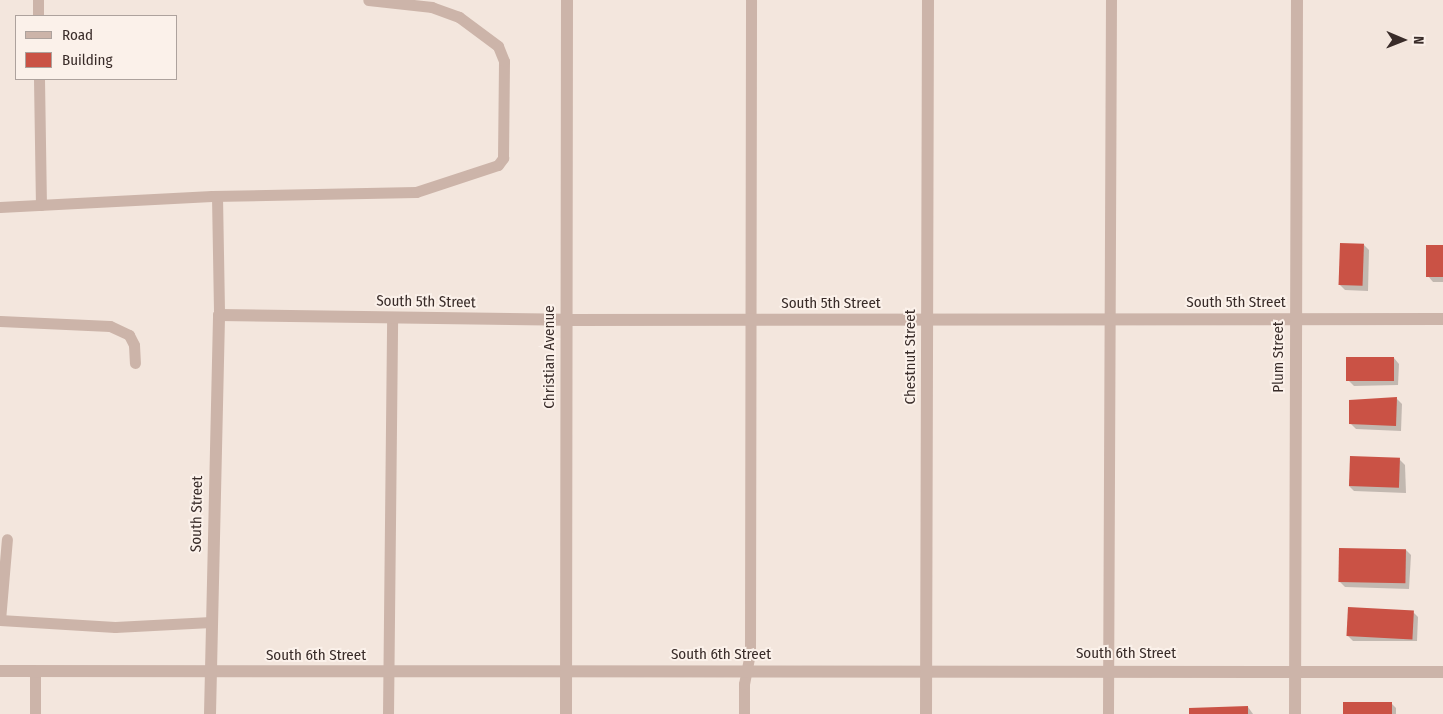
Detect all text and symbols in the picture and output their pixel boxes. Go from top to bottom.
legend [15,15,178,80]
north arrow [1378,15,1428,65]
text: Road [62,26,93,44]
text: N [1410,36,1427,45]
text: Building [62,51,113,69]
street label: South 5th Street [376,292,476,312]
street label: South 5th Street [1186,294,1286,312]
street label: South 5th Street [781,295,881,313]
street label: Christian Avenue [541,305,559,409]
street label: Chestnut Street [902,309,920,405]
street label: Plum Street [1270,321,1288,393]
street label: South Street [187,476,207,552]
street label: South 6th Street [1076,645,1176,663]
street label: South 6th Street [671,646,771,664]
street label: South 6th Street [266,647,366,665]

